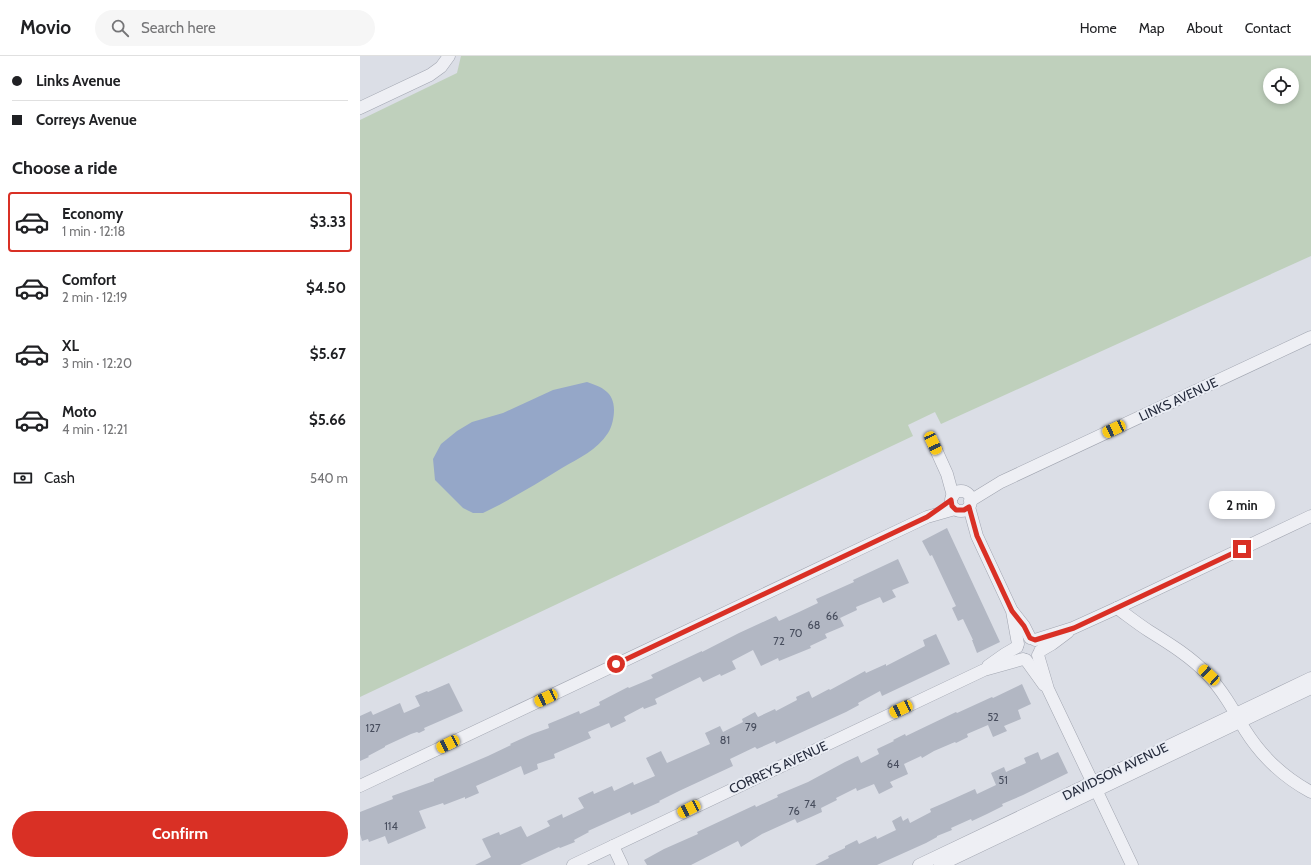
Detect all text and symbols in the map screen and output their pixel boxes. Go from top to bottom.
search box [95,10,375,46]
text: Movio [20,16,71,39]
icon: search [109,17,131,39]
text: Search here [141,19,216,37]
text: Home [1080,19,1117,37]
text: Map [1139,19,1164,37]
text: About [1186,19,1223,37]
text: Contact [1245,19,1291,37]
map controls [1263,68,1299,104]
button: locate [1263,68,1299,104]
text: Links Avenue [36,72,120,90]
text: Correys Avenue [36,111,137,129]
text: Choose a ride [12,157,117,179]
icon: car [14,204,50,240]
text: Economy [62,205,123,223]
text: $3.33 [310,213,346,231]
text: 1 min · 12:18 [62,223,125,239]
icon: car [14,270,50,306]
text: Comfort [62,271,116,289]
text: $4.50 [306,279,346,297]
text: 2 min · 12:19 [62,289,127,305]
icon: car [14,336,50,372]
text: XL [62,337,79,355]
text: $5.67 [310,345,346,363]
text: 3 min · 12:20 [62,355,132,371]
street label: LINKS AVENUE [1136,374,1220,424]
icon: car [14,402,50,438]
text: Moto [62,403,96,421]
text: $5.66 [309,411,346,429]
car [1101,418,1127,440]
text: 4 min · 12:21 [62,421,128,437]
car [922,430,944,456]
icon: cash [12,467,34,489]
text: Cash [44,469,75,487]
text: 540 m [310,470,348,486]
callout: 2 min [1209,491,1275,519]
text: 2 min [1226,497,1258,513]
route end [1233,540,1251,558]
house number: 66 [826,609,838,623]
house number: 68 [808,618,820,632]
house number: 70 [789,626,803,640]
house number: 72 [773,634,785,648]
route start [607,655,625,673]
car [1196,662,1222,688]
car [533,687,559,709]
car [888,698,914,720]
house number: 52 [987,710,999,724]
house number: 79 [745,720,757,734]
house number: 127 [366,721,381,735]
car [435,733,461,755]
house number: 81 [720,733,730,747]
street label: CORREYS AVENUE [726,737,830,797]
street label: DAVIDSON AVENUE [1060,739,1170,803]
house number: 64 [887,757,900,771]
house number: 51 [998,773,1008,787]
house number: 74 [804,797,816,811]
car [676,798,702,820]
house number: 76 [788,804,800,818]
button: Confirm [12,811,348,857]
house number: 114 [384,819,398,833]

